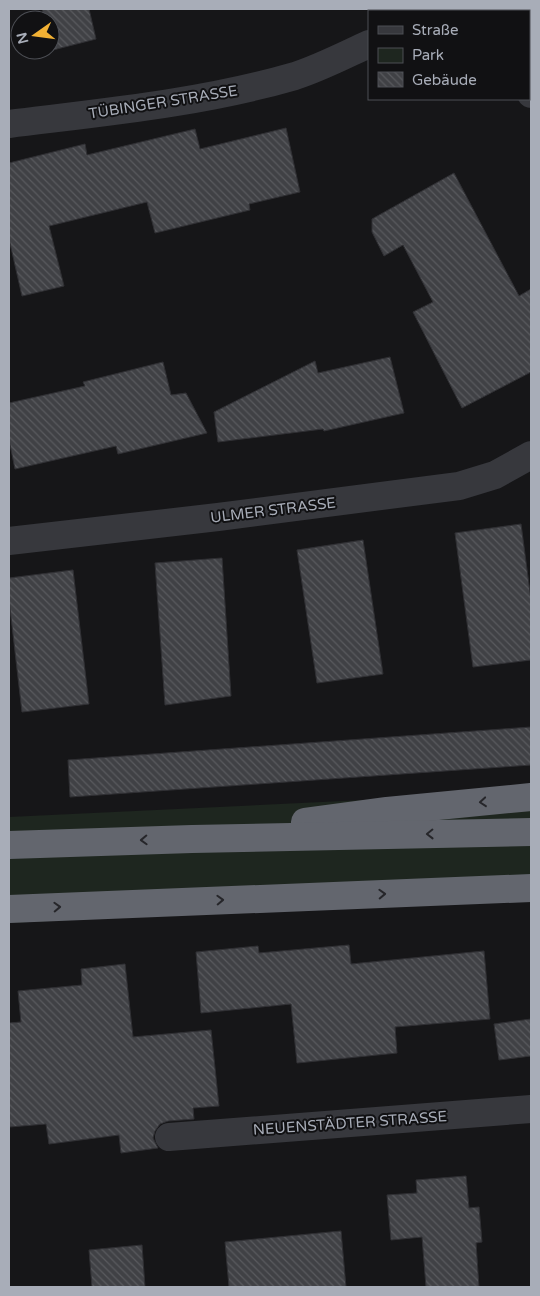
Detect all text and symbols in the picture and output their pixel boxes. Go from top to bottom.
north arrow [10,10,60,60]
legend [368,10,530,100]
text: Straße [412,21,458,39]
text: N [13,31,32,46]
text: Park [412,46,444,64]
text: Gebäude [412,71,477,89]
street label: TÜBINGER STRASSE [87,81,239,123]
street label: ULMER STRASSE [209,493,337,527]
one-way arrow [478,796,486,807]
one-way arrow [426,829,434,839]
one-way arrow [139,835,147,846]
one-way arrow [378,889,386,899]
one-way arrow [216,895,224,906]
one-way arrow [54,902,62,912]
street label: NEUENSTÄDTER STRASSE [252,1107,448,1139]

